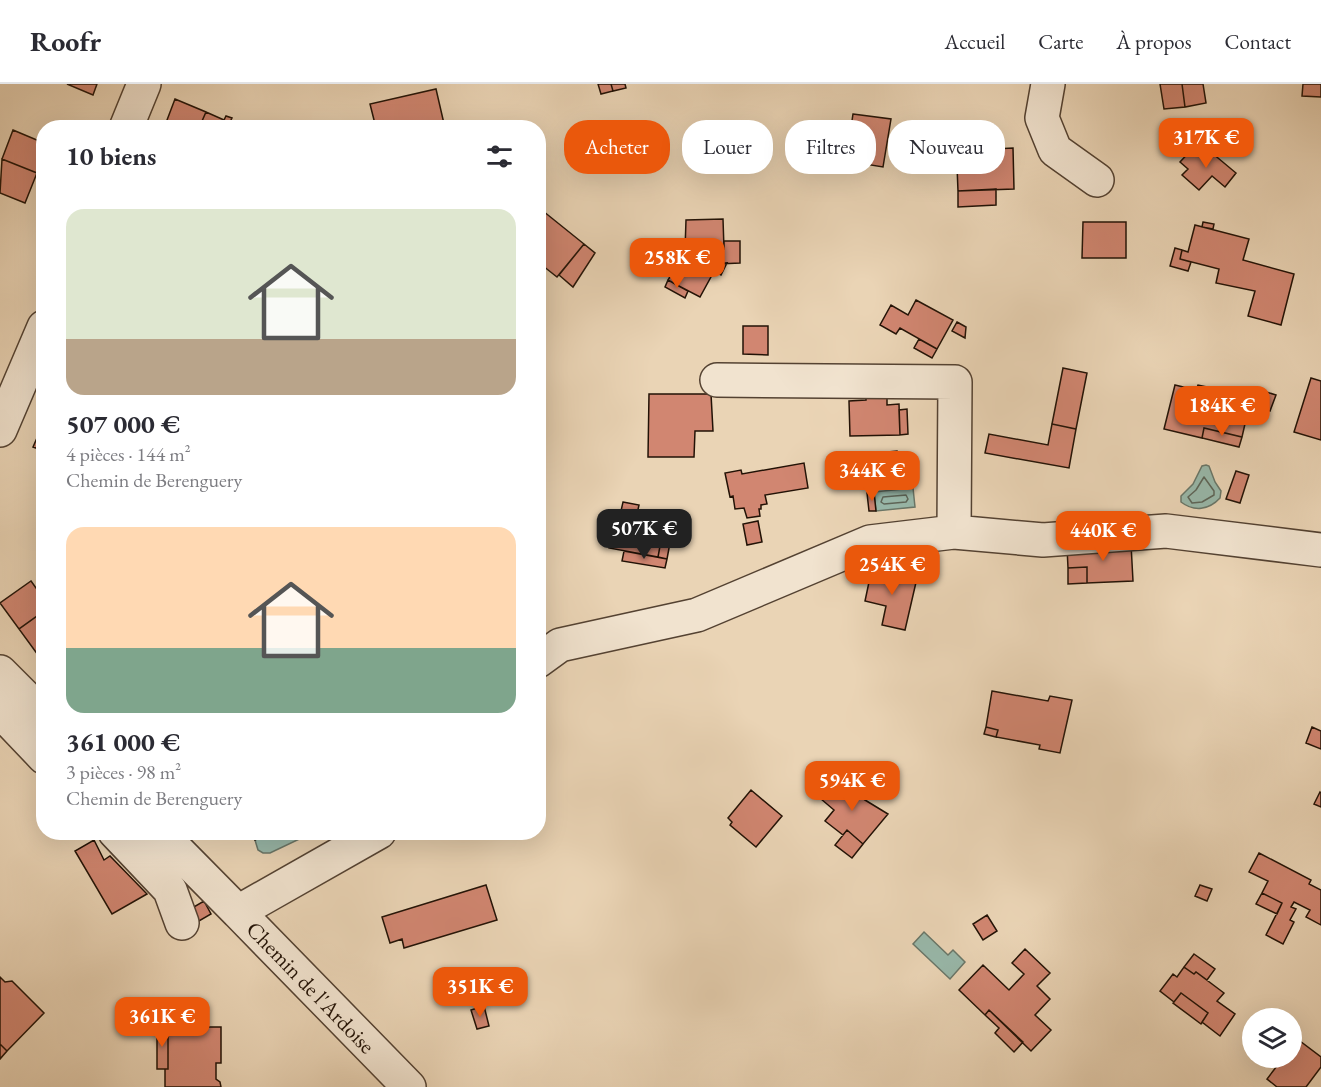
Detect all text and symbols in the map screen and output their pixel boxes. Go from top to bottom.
text: Roofr [30,23,101,59]
text: Accueil [945,28,1005,55]
text: Carte [1038,28,1083,55]
text: À propos [1116,28,1191,55]
text: Contact [1224,28,1291,55]
pin: 317K € [1157,118,1255,169]
chip: Acheter [564,120,670,174]
chip: Louer [682,120,773,174]
chip: Filtres [785,120,876,174]
chip: Nouveau [888,120,1005,174]
text: 317K € [1173,124,1239,150]
text: 10 biens [66,139,156,173]
icon: filters [483,140,516,173]
pin: 258K € [628,238,726,289]
text: 258K € [644,244,710,270]
icon: home [237,248,345,356]
pin: 184K € [1173,386,1271,437]
text: 184K € [1189,392,1255,418]
text: 507 000 € [66,407,180,441]
text: 4 pièces · 144 m² [66,441,191,467]
pin: 344K € [823,451,921,502]
text: 344K € [839,457,905,483]
text: Chemin de Berenguery [66,467,242,493]
pin: 507K € [595,509,693,560]
pin: 440K € [1054,511,1152,562]
text: 507K € [611,515,677,541]
text: 440K € [1070,517,1136,543]
pin: 254K € [843,545,941,596]
text: 254K € [859,551,925,577]
icon: home [237,566,345,674]
text: 361 000 € [66,725,180,759]
text: 3 pièces · 98 m² [66,759,181,785]
pin: 594K € [803,761,901,812]
text: 594K € [819,767,885,793]
text: Chemin de Berenguery [66,785,242,811]
street label: Chemin de l'Ardoise [240,915,382,1060]
pin: 351K € [431,967,529,1018]
text: 351K € [447,973,513,999]
pin: 361K € [113,997,211,1048]
text: 361K € [129,1003,195,1029]
map controls [1242,1008,1302,1068]
button: layers [1242,1008,1302,1068]

